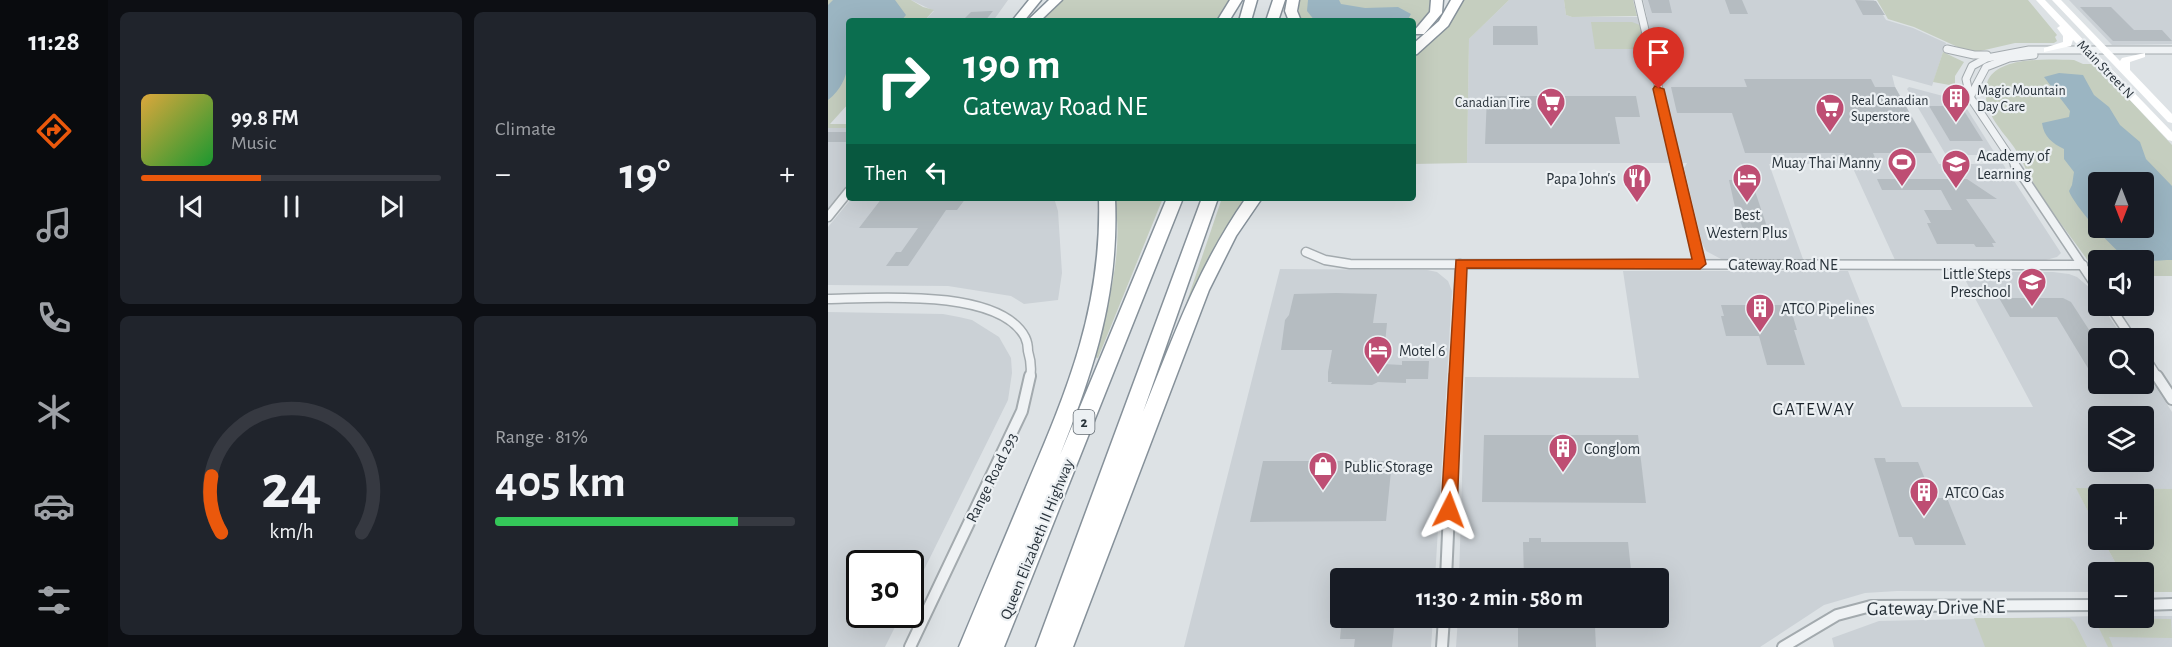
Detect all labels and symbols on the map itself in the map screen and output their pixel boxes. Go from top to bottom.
pin [1633,27,1684,89]
street label: Main Street N [2074,38,2136,102]
building icon: Magic Mountain Day Care [1940,82,1972,124]
place label: Magic Mountain Day Care [1977,84,2066,114]
supermarket icon: Canadian Tire [1535,86,1567,128]
supermarket icon: Real Canadian Superstore [1814,92,1846,134]
place label: Real Canadian Superstore [1851,94,1928,124]
place label: Canadian Tire [1455,96,1530,110]
sports icon: Muay Thai Manny [1886,146,1918,188]
school or university icon: Academy of Learning [1940,148,1972,190]
place label: Academy of Learning [1977,148,2051,182]
place label: Muay Thai Manny [1771,155,1881,172]
restaurant icon: Papa John's [1621,162,1653,204]
hotel icon: Best Western Plus [1731,162,1763,204]
place label: Papa John's [1546,171,1616,187]
north arrow [2088,172,2154,238]
place label: Best Western Plus [1706,207,1788,241]
street label: Gateway Road NE [1728,257,1838,274]
place label: Little Steps Preschool [1942,266,2011,300]
school or university icon: Little Steps Preschool [2016,266,2048,308]
building icon: ATCO Pipelines [1744,292,1776,334]
place label: ATCO Pipelines [1781,301,1875,317]
hotel icon: Motel 6 [1362,334,1394,376]
place label: Motel 6 [1399,343,1446,359]
district label: GATEWAY [1773,401,1855,419]
road number: 2 [1074,410,1094,434]
street label: Range Road 293 [963,430,1021,525]
building icon: Conglom [1547,432,1579,474]
place label: Conglom [1584,441,1640,457]
shop icon: Public Storage [1307,450,1339,492]
street label: Queen Elizabeth II Highway [997,457,1077,622]
place label: Public Storage [1344,459,1433,475]
building icon: ATCO Gas [1908,476,1940,518]
position arrow [1417,478,1481,542]
place label: ATCO Gas [1945,485,2005,501]
speed limit sign: 30 [846,550,924,628]
street label: Gateway Drive NE [1867,597,2006,619]

